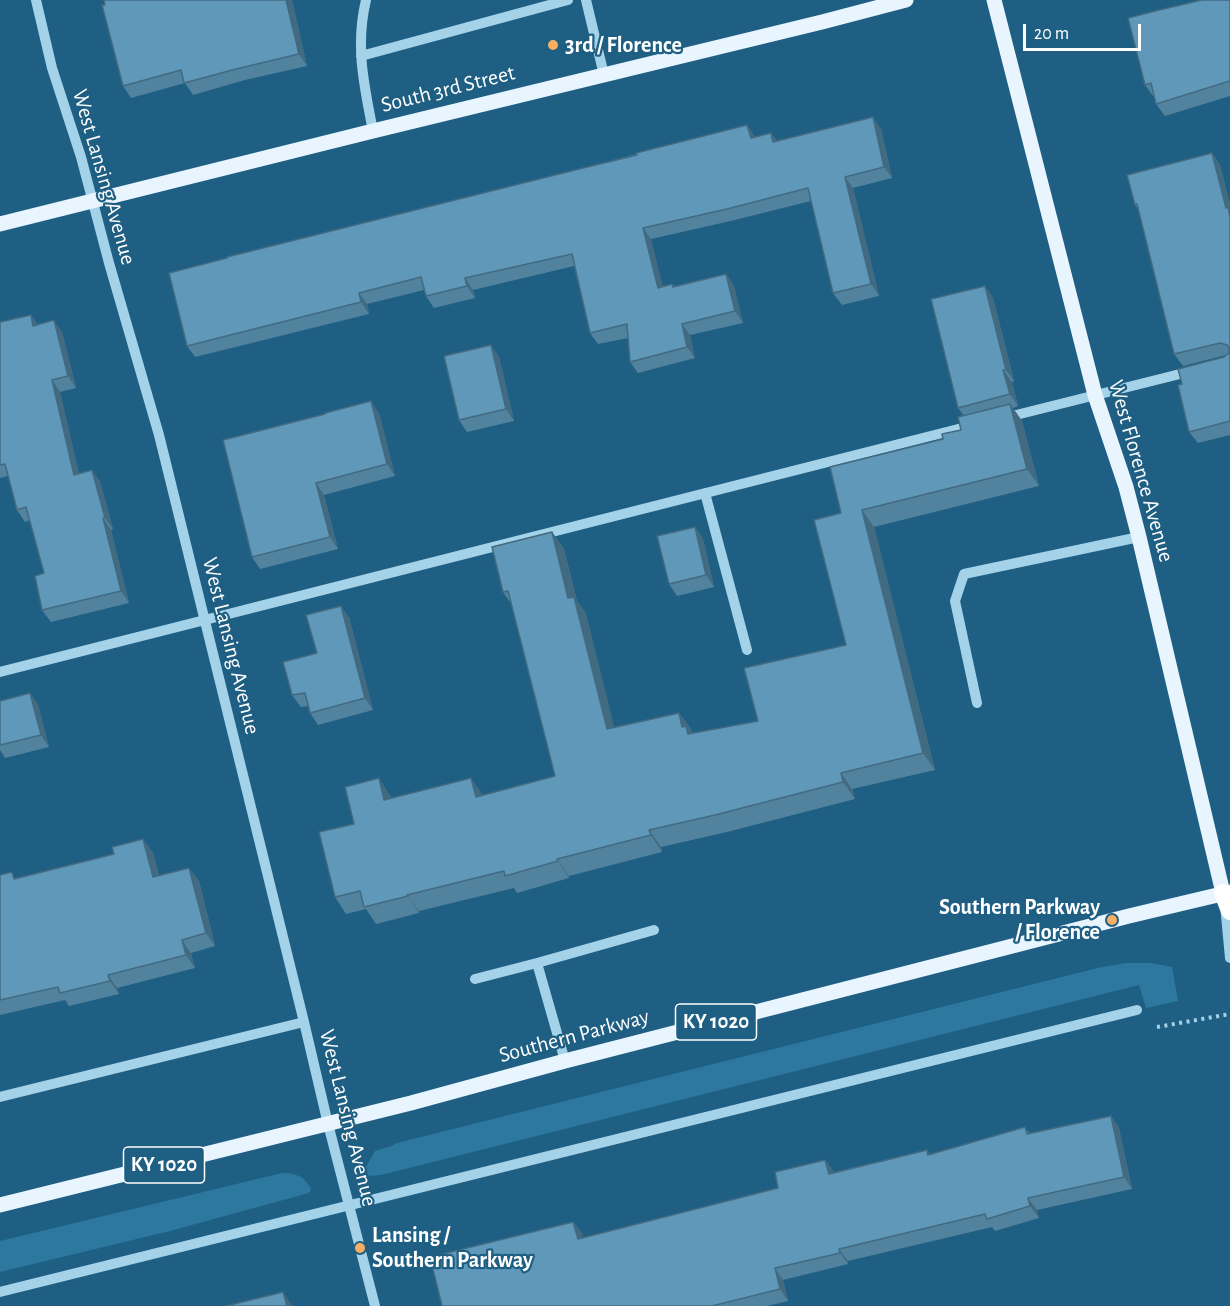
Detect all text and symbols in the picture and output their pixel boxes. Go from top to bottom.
scale bar [1026,12,1144,50]
text: 20 m [1034,25,1069,43]
place label: 3rd / Florence [565,32,682,58]
marker: 3rd / Florence [546,38,560,52]
street label: South 3rd Street [378,60,518,118]
street label: West Lansing Avenue [66,86,142,268]
street label: West Florence Avenue [1102,377,1180,565]
street label: West Lansing Avenue [196,555,266,737]
place label: Southern Parkway / Florence [939,894,1100,945]
marker: Southern Parkway / Florence [1105,913,1119,927]
street label: Southern Parkway [496,1003,652,1069]
road number: KY 1020 [676,1004,756,1040]
street label: West Lansing Avenue [313,1027,383,1209]
road number: KY 1020 [124,1147,204,1183]
place label: Lansing / Southern Parkway [372,1222,533,1274]
marker: Lansing / Southern Parkway [353,1241,367,1255]

